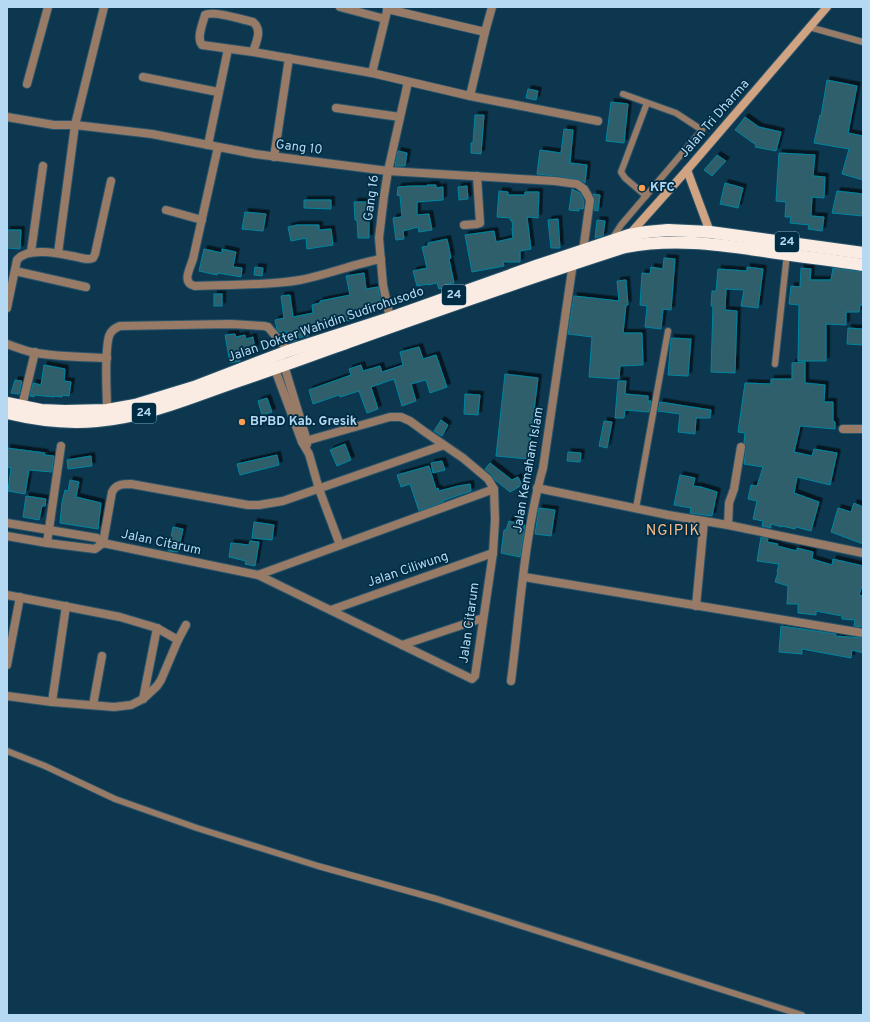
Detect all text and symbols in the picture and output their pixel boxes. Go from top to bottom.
street label: Jalan Tri Dharma [677,77,753,161]
street label: Gang 10 [275,137,323,159]
street label: Gang 16 [361,174,383,222]
place label: KFC [650,180,675,196]
marker: KFC [637,183,647,193]
road number: 24 [775,232,799,252]
street label: Jalan Dokter Wahidin Sudirohusodo [226,284,426,366]
road number: 24 [442,285,466,305]
road number: 24 [132,403,156,423]
street label: Jalan Kemaham Islam [510,406,548,534]
place label: BPBD Kab. Gresik [250,414,357,430]
marker: BPBD Kab. Gresik [237,417,247,427]
district label: NGIPIK [646,522,700,541]
street label: Jalan Citarum [119,527,203,559]
street label: Jalan Ciliwung [365,549,451,591]
street label: Jalan Citarum [456,581,484,665]

